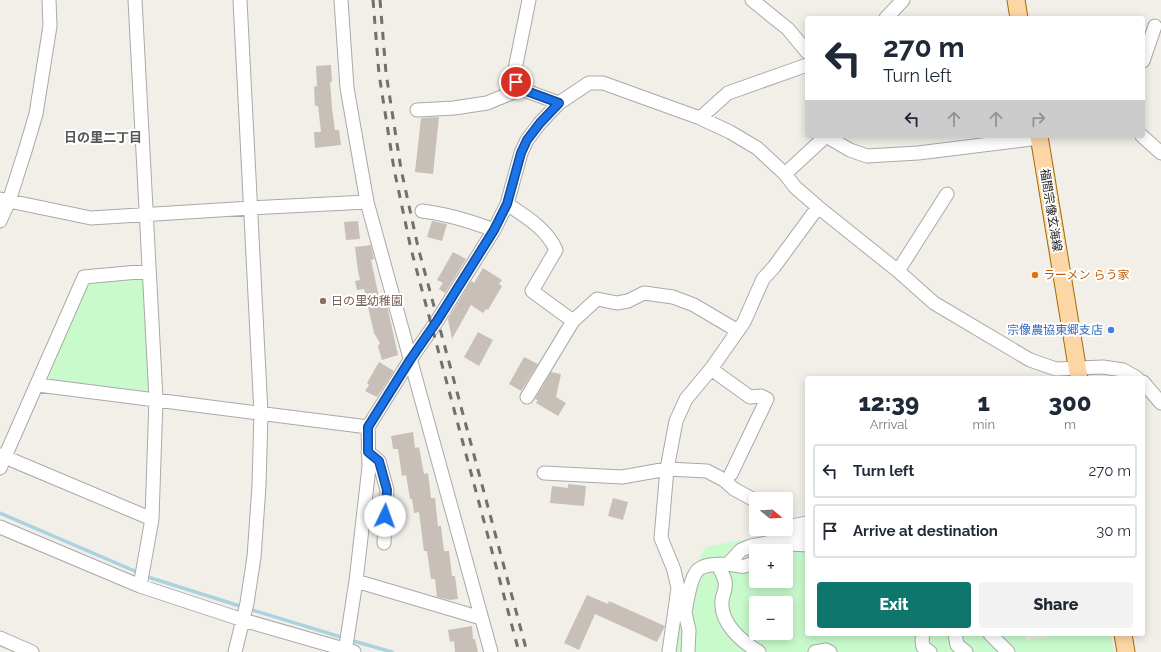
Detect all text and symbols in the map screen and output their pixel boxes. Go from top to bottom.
text: 270 m [883,31,964,64]
icon: left [817,32,869,84]
pin [499,65,533,99]
text: Turn left [883,65,952,86]
icon: arrive [505,71,527,93]
icon: left [901,108,923,130]
icon: ahead [943,108,965,130]
icon: ahead [985,108,1007,130]
icon: right [1027,108,1049,130]
district label: 日の里二丁目 [64,130,142,145]
street label: 福間宗像玄海線 [1038,167,1064,253]
place label: ラーメン らう家 [1043,268,1130,282]
marker: ラーメン らう家 [1030,270,1040,280]
place label: 日の里幼稚園 [331,294,403,308]
marker: 日の里幼稚園 [318,296,328,306]
place label: 宗像農協東郷支店 [1007,323,1103,337]
marker: 宗像農協東郷支店 [1106,325,1116,335]
text: 12:39 [858,388,919,417]
text: 1 [978,388,990,417]
text: 300 [1048,388,1092,417]
text: Arrival [870,417,908,432]
text: min [973,417,995,432]
text: m [1064,417,1076,432]
icon: left [819,460,841,482]
text: Turn left [853,462,914,480]
text: 270 m [1088,462,1131,480]
north arrow [749,492,793,536]
map controls [749,492,793,640]
position arrow [364,495,406,537]
icon: arrive [819,520,841,542]
text: Arrive at destination [853,522,998,540]
text: 30 m [1096,522,1131,540]
button: + [749,544,793,588]
button: Exit [817,582,971,628]
button: Share [979,582,1133,628]
button: − [749,596,793,640]

